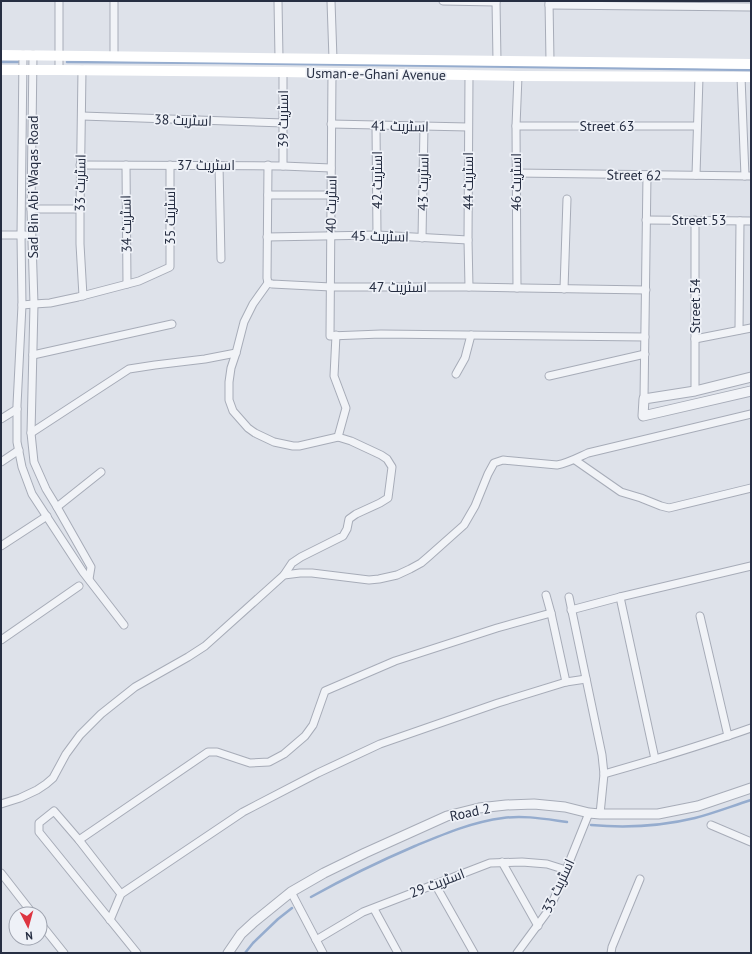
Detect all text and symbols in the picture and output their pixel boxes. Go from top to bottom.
street label: Usman-e-Ghani Avenue [306,64,446,84]
street label: اسٹریٹ 39 [274,90,292,148]
street label: اسٹریٹ 38 [154,110,212,130]
street label: Sad Bin Abi Waqas Road [24,115,42,259]
street label: اسٹریٹ 41 [371,116,429,136]
street label: Street 63 [580,117,634,135]
street label: اسٹریٹ 42 [368,151,386,209]
street label: اسٹریٹ 44 [459,152,477,210]
street label: اسٹریٹ 43 [413,153,433,211]
street label: اسٹریٹ 46 [507,153,525,211]
street label: اسٹریٹ 33 [70,154,90,212]
street label: اسٹریٹ 37 [177,156,235,174]
street label: Street 62 [606,166,662,184]
street label: اسٹریٹ 40 [321,175,341,233]
street label: اسٹریٹ 35 [161,187,179,245]
street label: اسٹریٹ 34 [116,195,136,253]
street label: Street 53 [672,211,726,229]
street label: اسٹریٹ 45 [351,226,409,246]
street label: اسٹریٹ 47 [369,278,427,296]
street label: Street 54 [686,278,704,333]
street label: Road 2 [448,799,492,825]
street label: اسٹریٹ 33 [538,856,578,916]
street label: اسٹریٹ 29 [407,864,467,902]
north arrow [8,906,48,946]
text: N [25,929,33,943]

